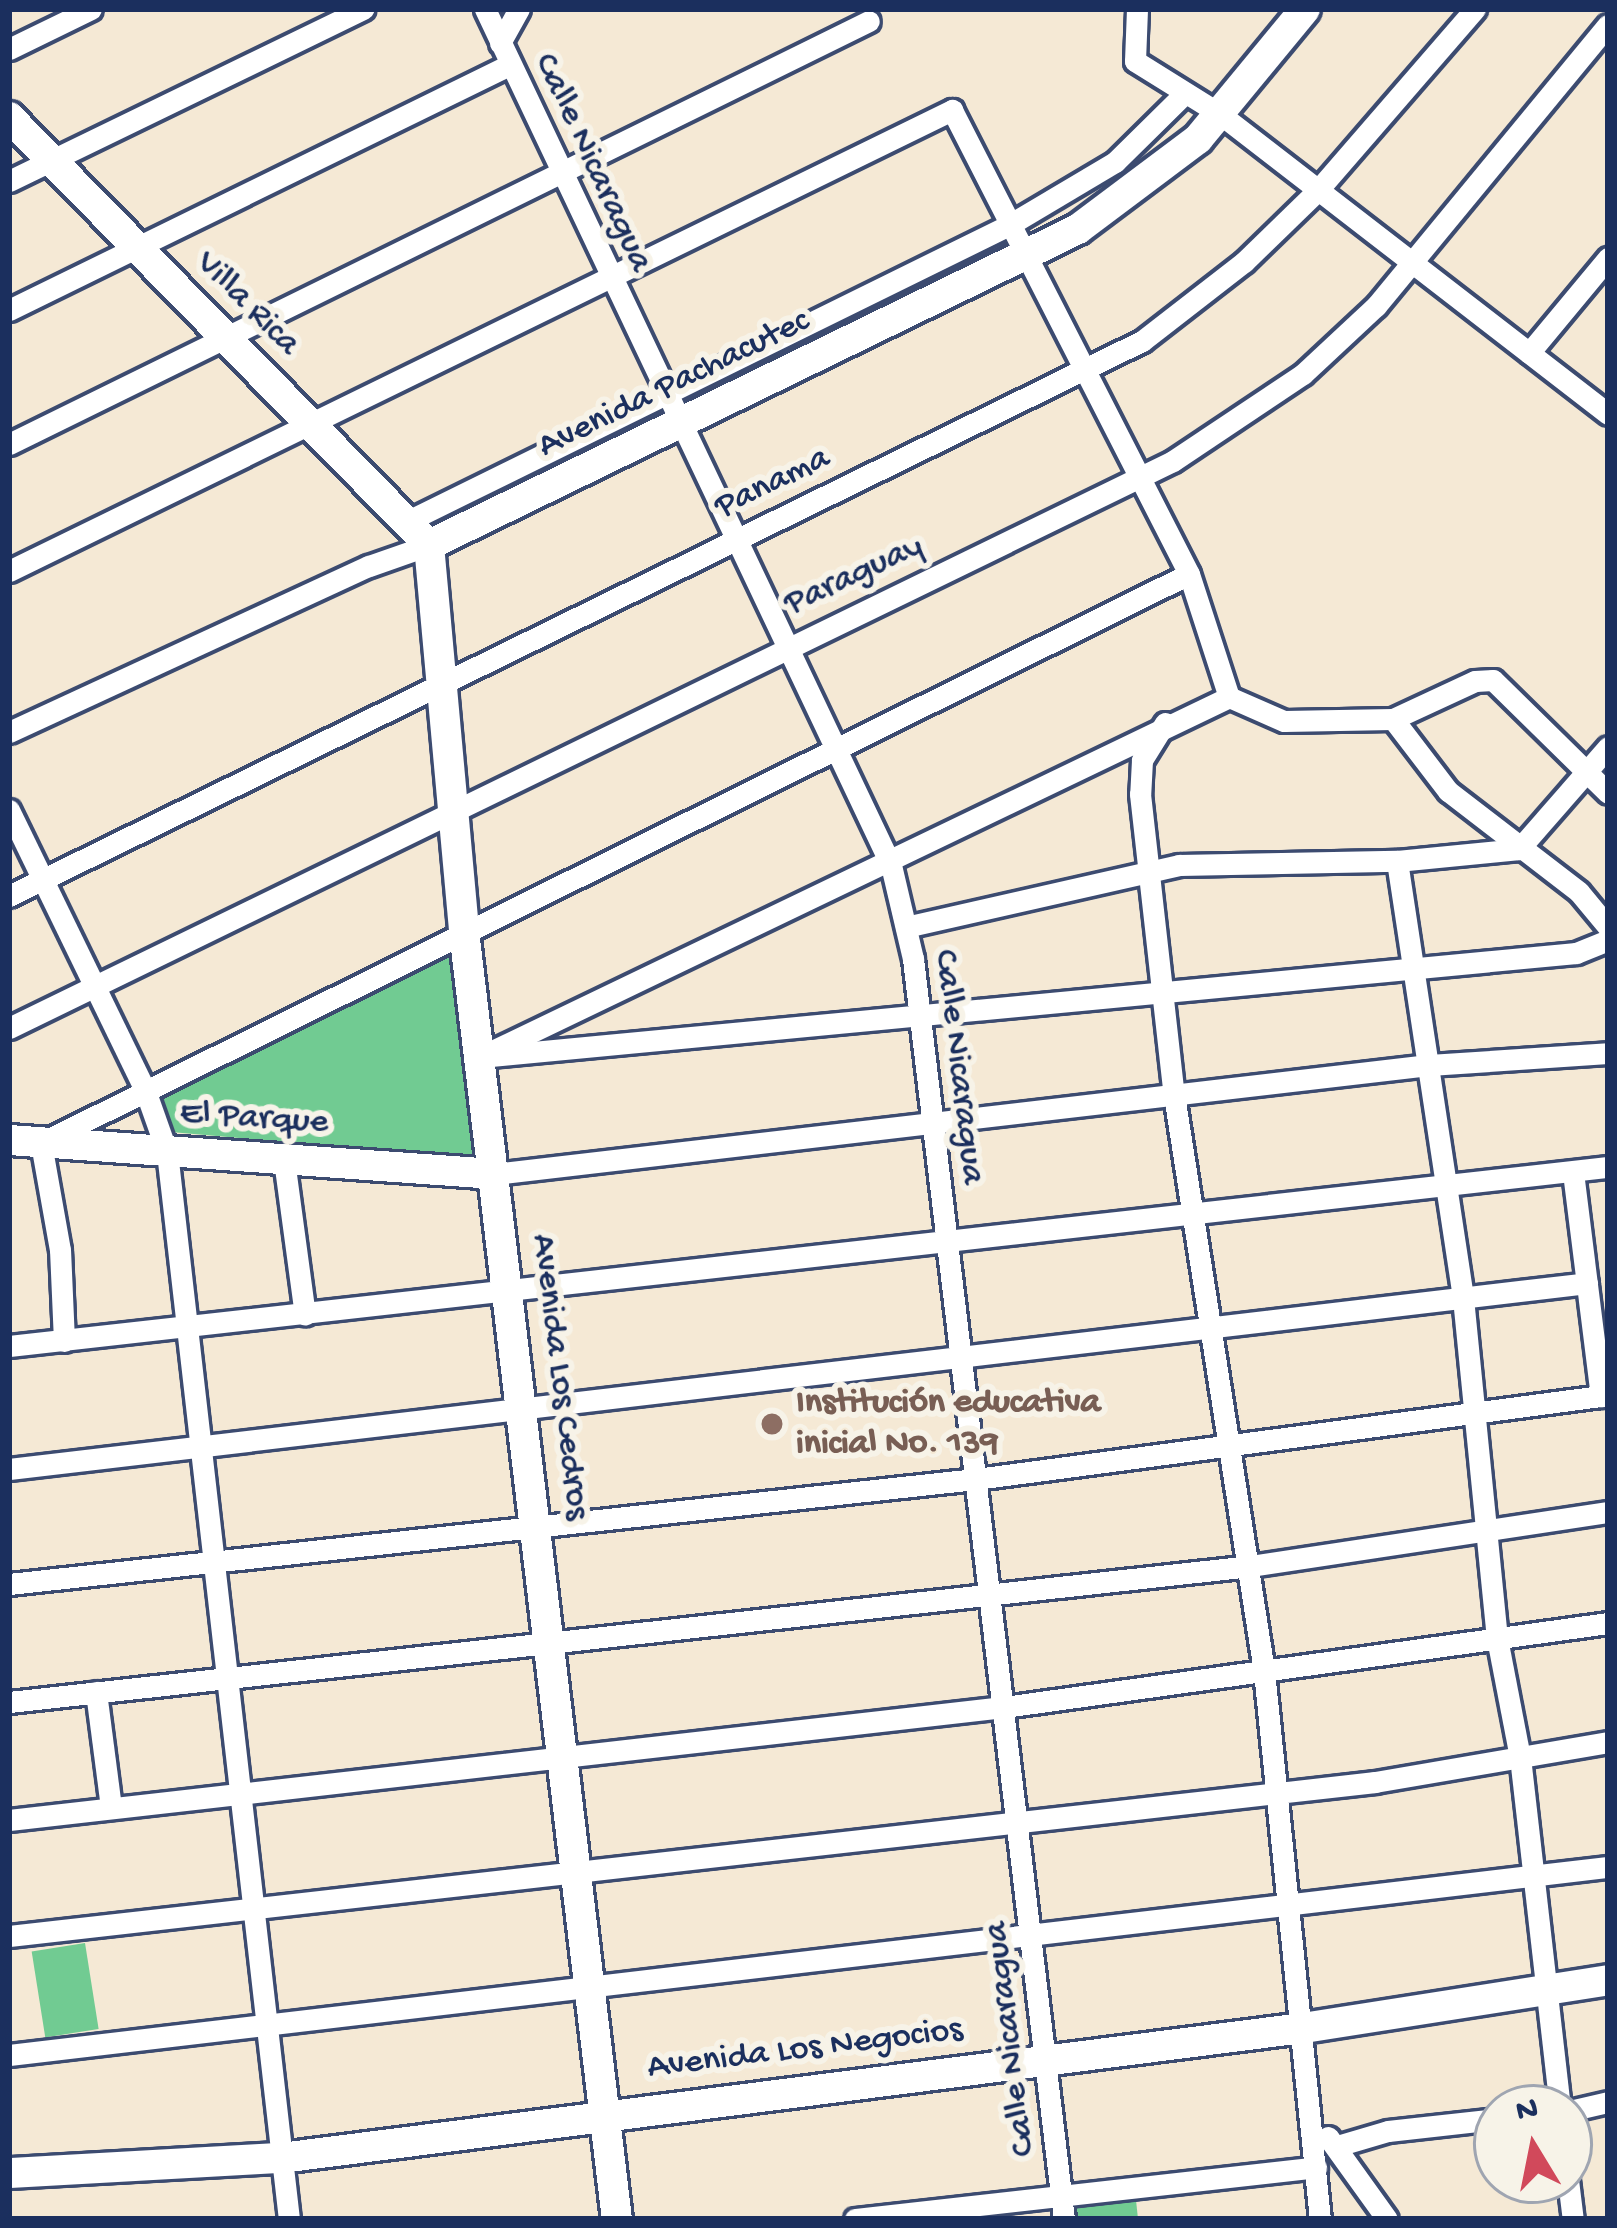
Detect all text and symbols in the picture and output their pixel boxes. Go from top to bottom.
street label: Calle Nicaragua [523,47,661,279]
street label: Villa Rica [185,242,309,366]
street label: Avenida Pachacutec [531,301,817,469]
street label: Panama [708,438,838,530]
street label: Paraguay [778,525,930,627]
street label: Calle Nicaragua [922,947,994,1187]
street label: El Parque [178,1092,330,1146]
street label: Avenida Los Cedros [520,1232,598,1522]
place label: Institución educativa inicial No. 139 [796,1381,1101,1466]
marker: Institución educativa inicial No. 139 [759,1411,785,1437]
street label: Calle Nicaragua [975,1919,1047,2159]
street label: Avenida Los Negocios [645,2009,965,2091]
north arrow [1473,2084,1593,2204]
text: N [1513,2091,1541,2132]

